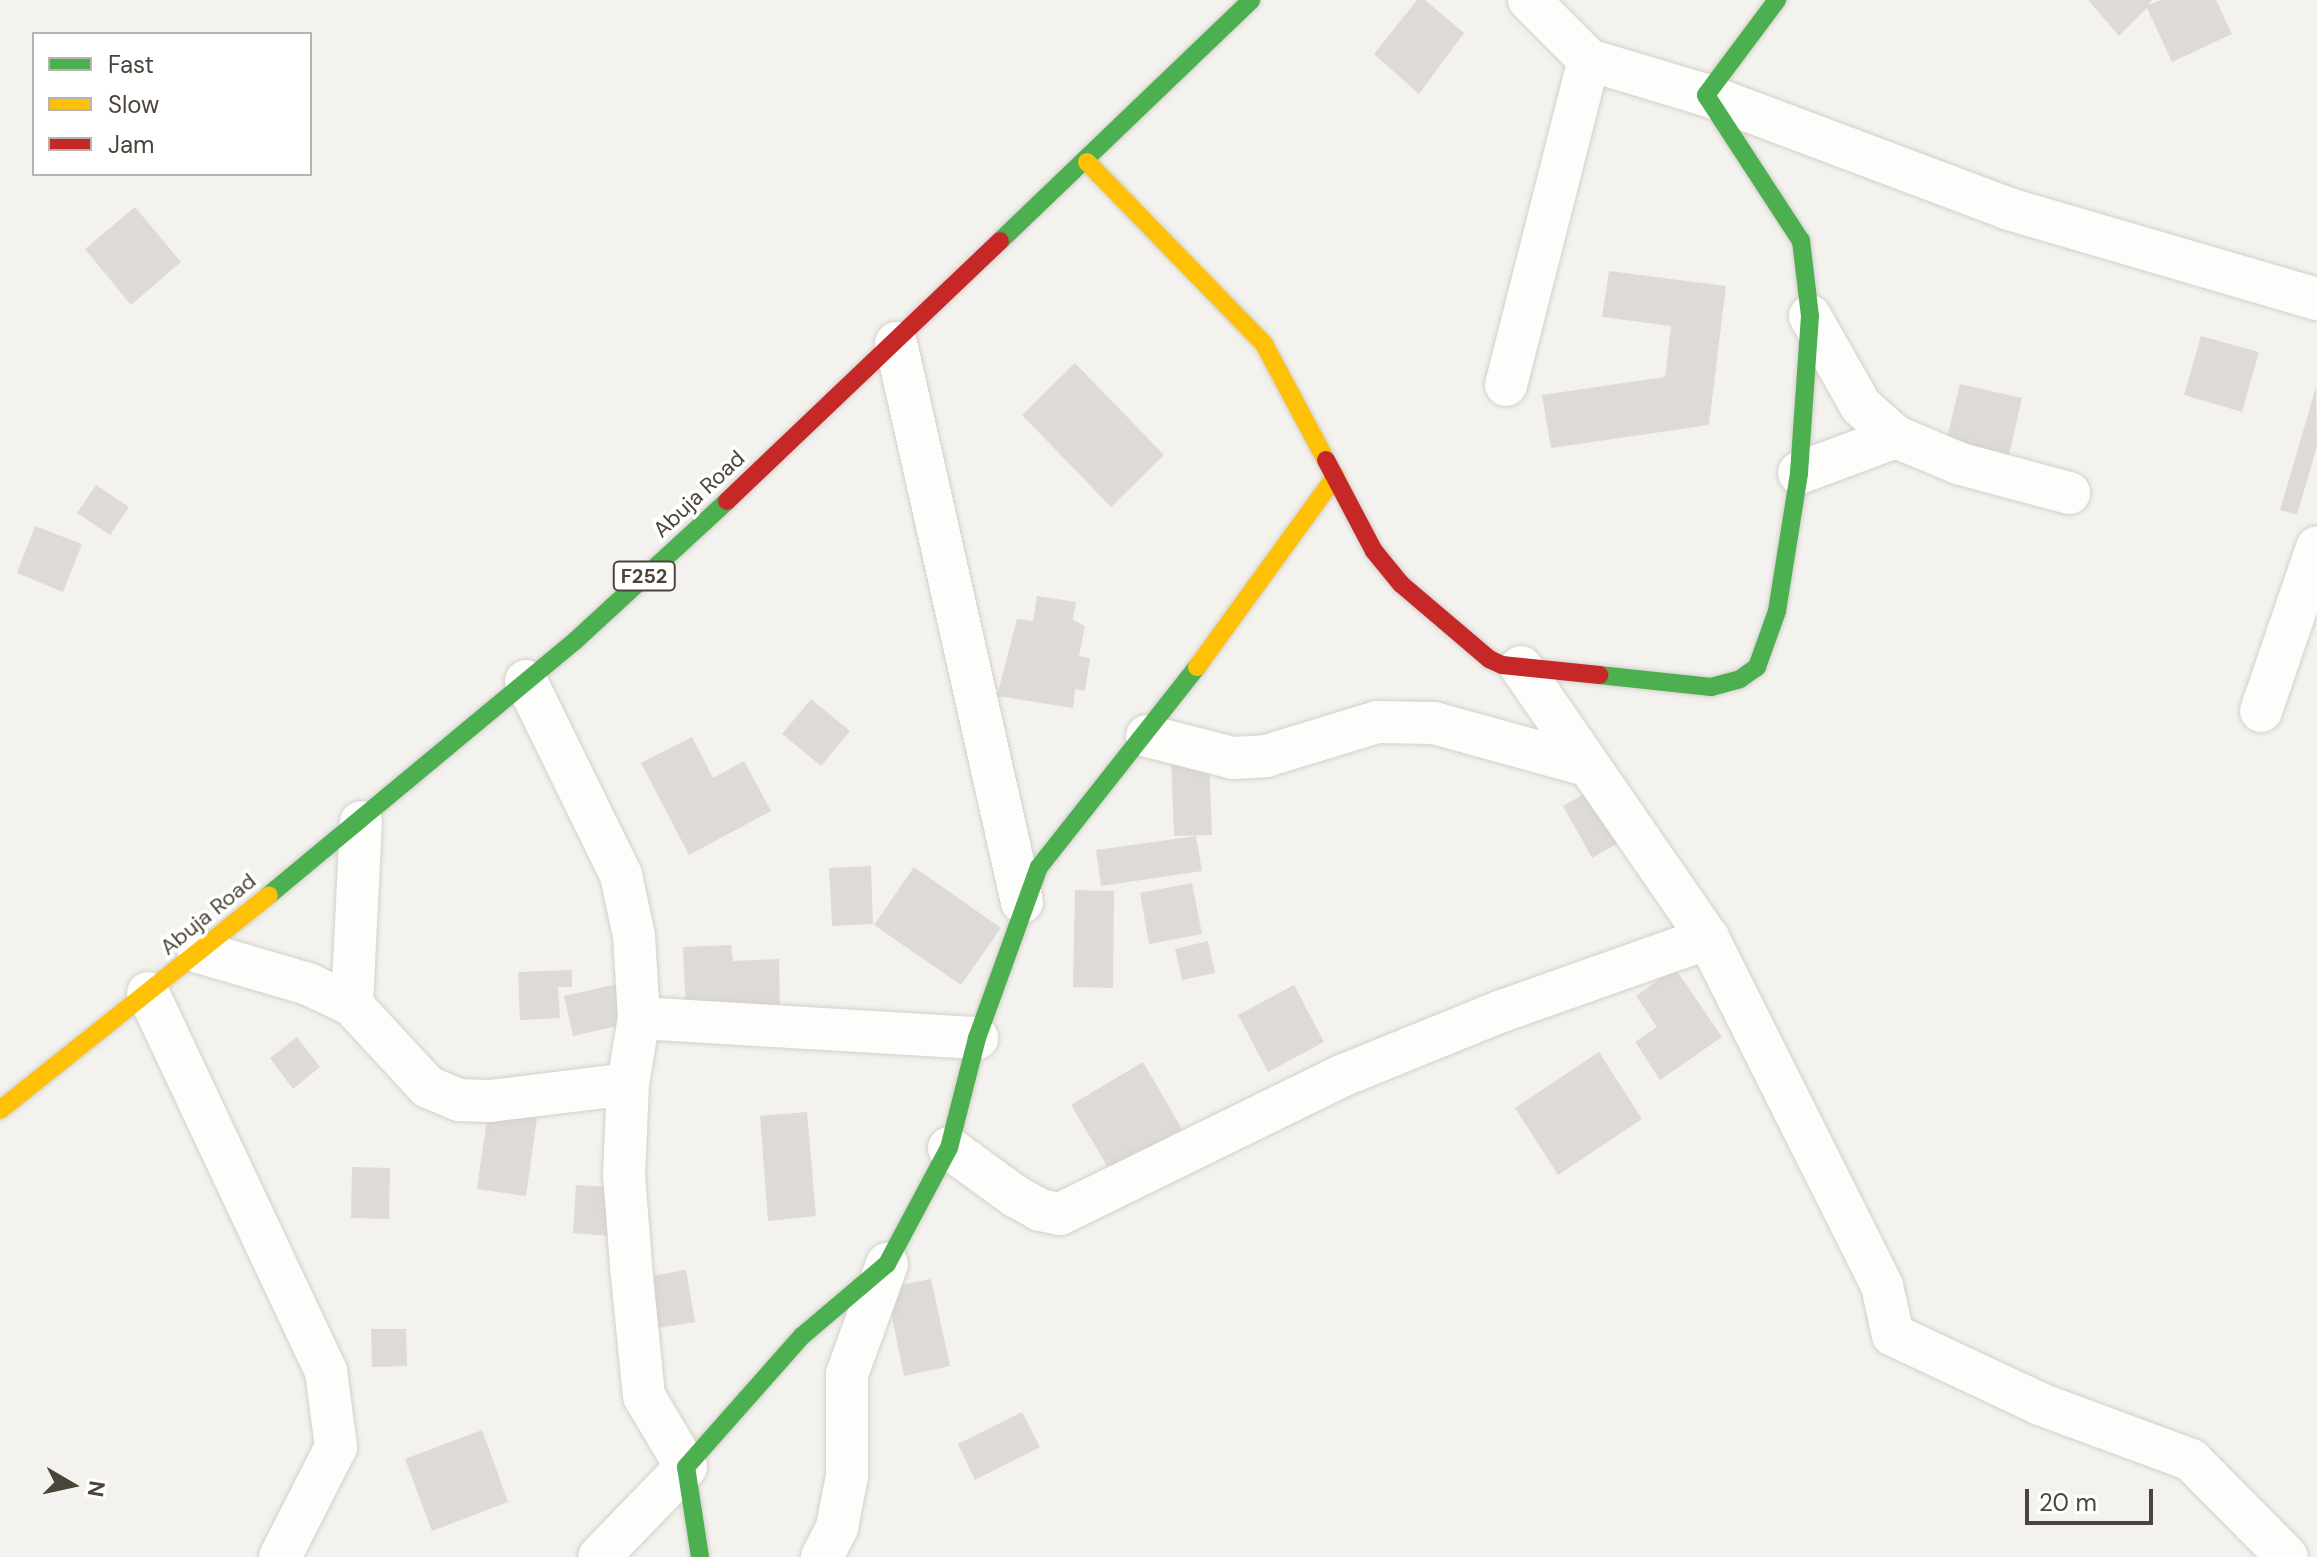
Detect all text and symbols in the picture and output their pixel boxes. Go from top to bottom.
legend [32,32,312,176]
text: Fast [108,49,154,80]
text: Slow [108,89,159,120]
text: Jam [108,129,154,160]
street label: Abuja Road [648,445,750,543]
road number: F252 [612,560,676,592]
street label: Abuja Road [155,867,261,961]
north arrow [32,1445,112,1525]
scale bar [2029,1473,2157,1523]
text: N [81,1479,112,1499]
text: 20 m [2039,1487,2097,1518]

